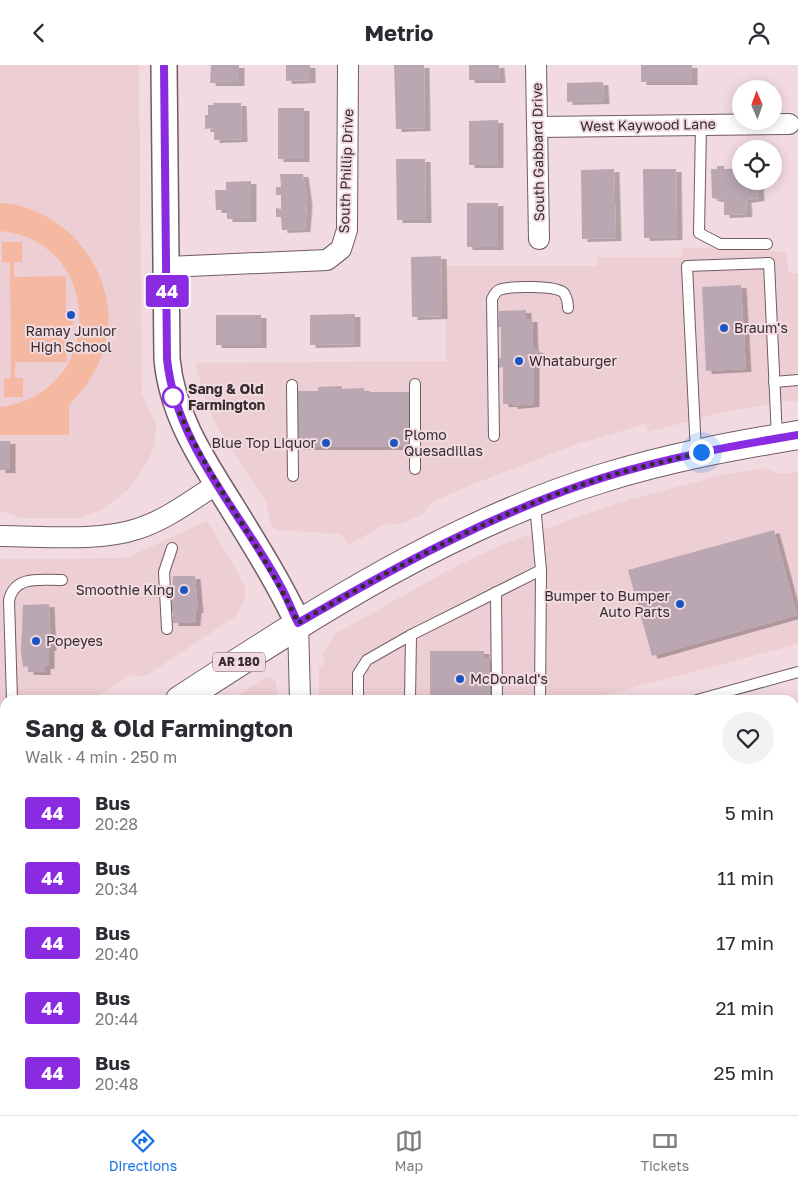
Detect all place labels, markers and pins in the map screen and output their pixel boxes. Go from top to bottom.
marker: Ramay Junior High School [65,309,77,321]
place label: Braum's [734,319,788,336]
place label: Ramay Junior High School [25,322,117,355]
marker: Braum's [718,322,730,334]
place label: Whataburger [529,352,617,369]
marker: Whataburger [513,355,525,367]
place label: Sang & Old Farmington [188,380,265,413]
marker: Sang & Old Farmington [162,386,184,408]
place label: Plomo Quesadillas [404,426,483,459]
place label: Blue Top Liquor [211,434,317,451]
marker: Blue Top Liquor [320,437,332,449]
marker: Plomo Quesadillas [388,437,400,449]
place label: Smoothie King [76,581,174,598]
marker: Smoothie King [178,584,190,596]
place label: Bumper to Bumper Auto Parts [544,587,671,620]
marker: Bumper to Bumper Auto Parts [674,598,686,610]
place label: Popeyes [46,632,103,649]
marker: Popeyes [30,635,42,647]
place label: McDonald's [470,670,548,687]
marker: McDonald's [454,673,466,685]

